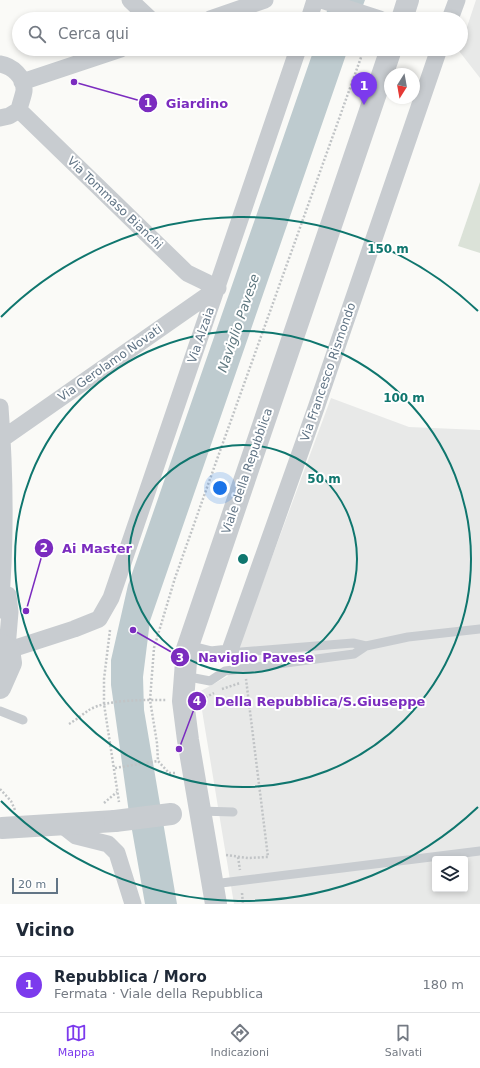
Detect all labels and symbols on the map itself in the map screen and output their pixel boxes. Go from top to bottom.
north arrow [384,68,420,104]
pin: 1 [351,72,377,105]
callout: Giardino [138,91,236,116]
text: 1 [144,96,152,110]
text: Giardino [166,96,228,111]
street label: Via Tommaso Bianchi [64,154,166,252]
text: 150 m [367,242,409,256]
water label: Naviglio Pavese [215,272,262,374]
street label: Via Francesco Rismondo [298,301,358,443]
street label: Via Alzaia [185,305,217,365]
street label: Via Gerolamo Novati [55,322,165,404]
text: 100 m [383,391,425,405]
street label: Viale della Repubblica [219,406,275,536]
text: 50 m [307,472,341,486]
your location [210,478,230,498]
callout: Ai Master [34,536,140,561]
text: 2 [40,541,48,555]
text: Ai Master [62,541,133,556]
centre of rings [236,552,250,566]
callout: Naviglio Pavese [170,645,322,670]
text: Naviglio Pavese [198,650,314,665]
text: 3 [176,651,184,665]
callout: Della Repubblica/S.Giuseppe [187,689,434,714]
text: 4 [193,694,201,708]
text: Della Repubblica/S.Giuseppe [215,694,425,709]
scale bar [12,876,58,895]

